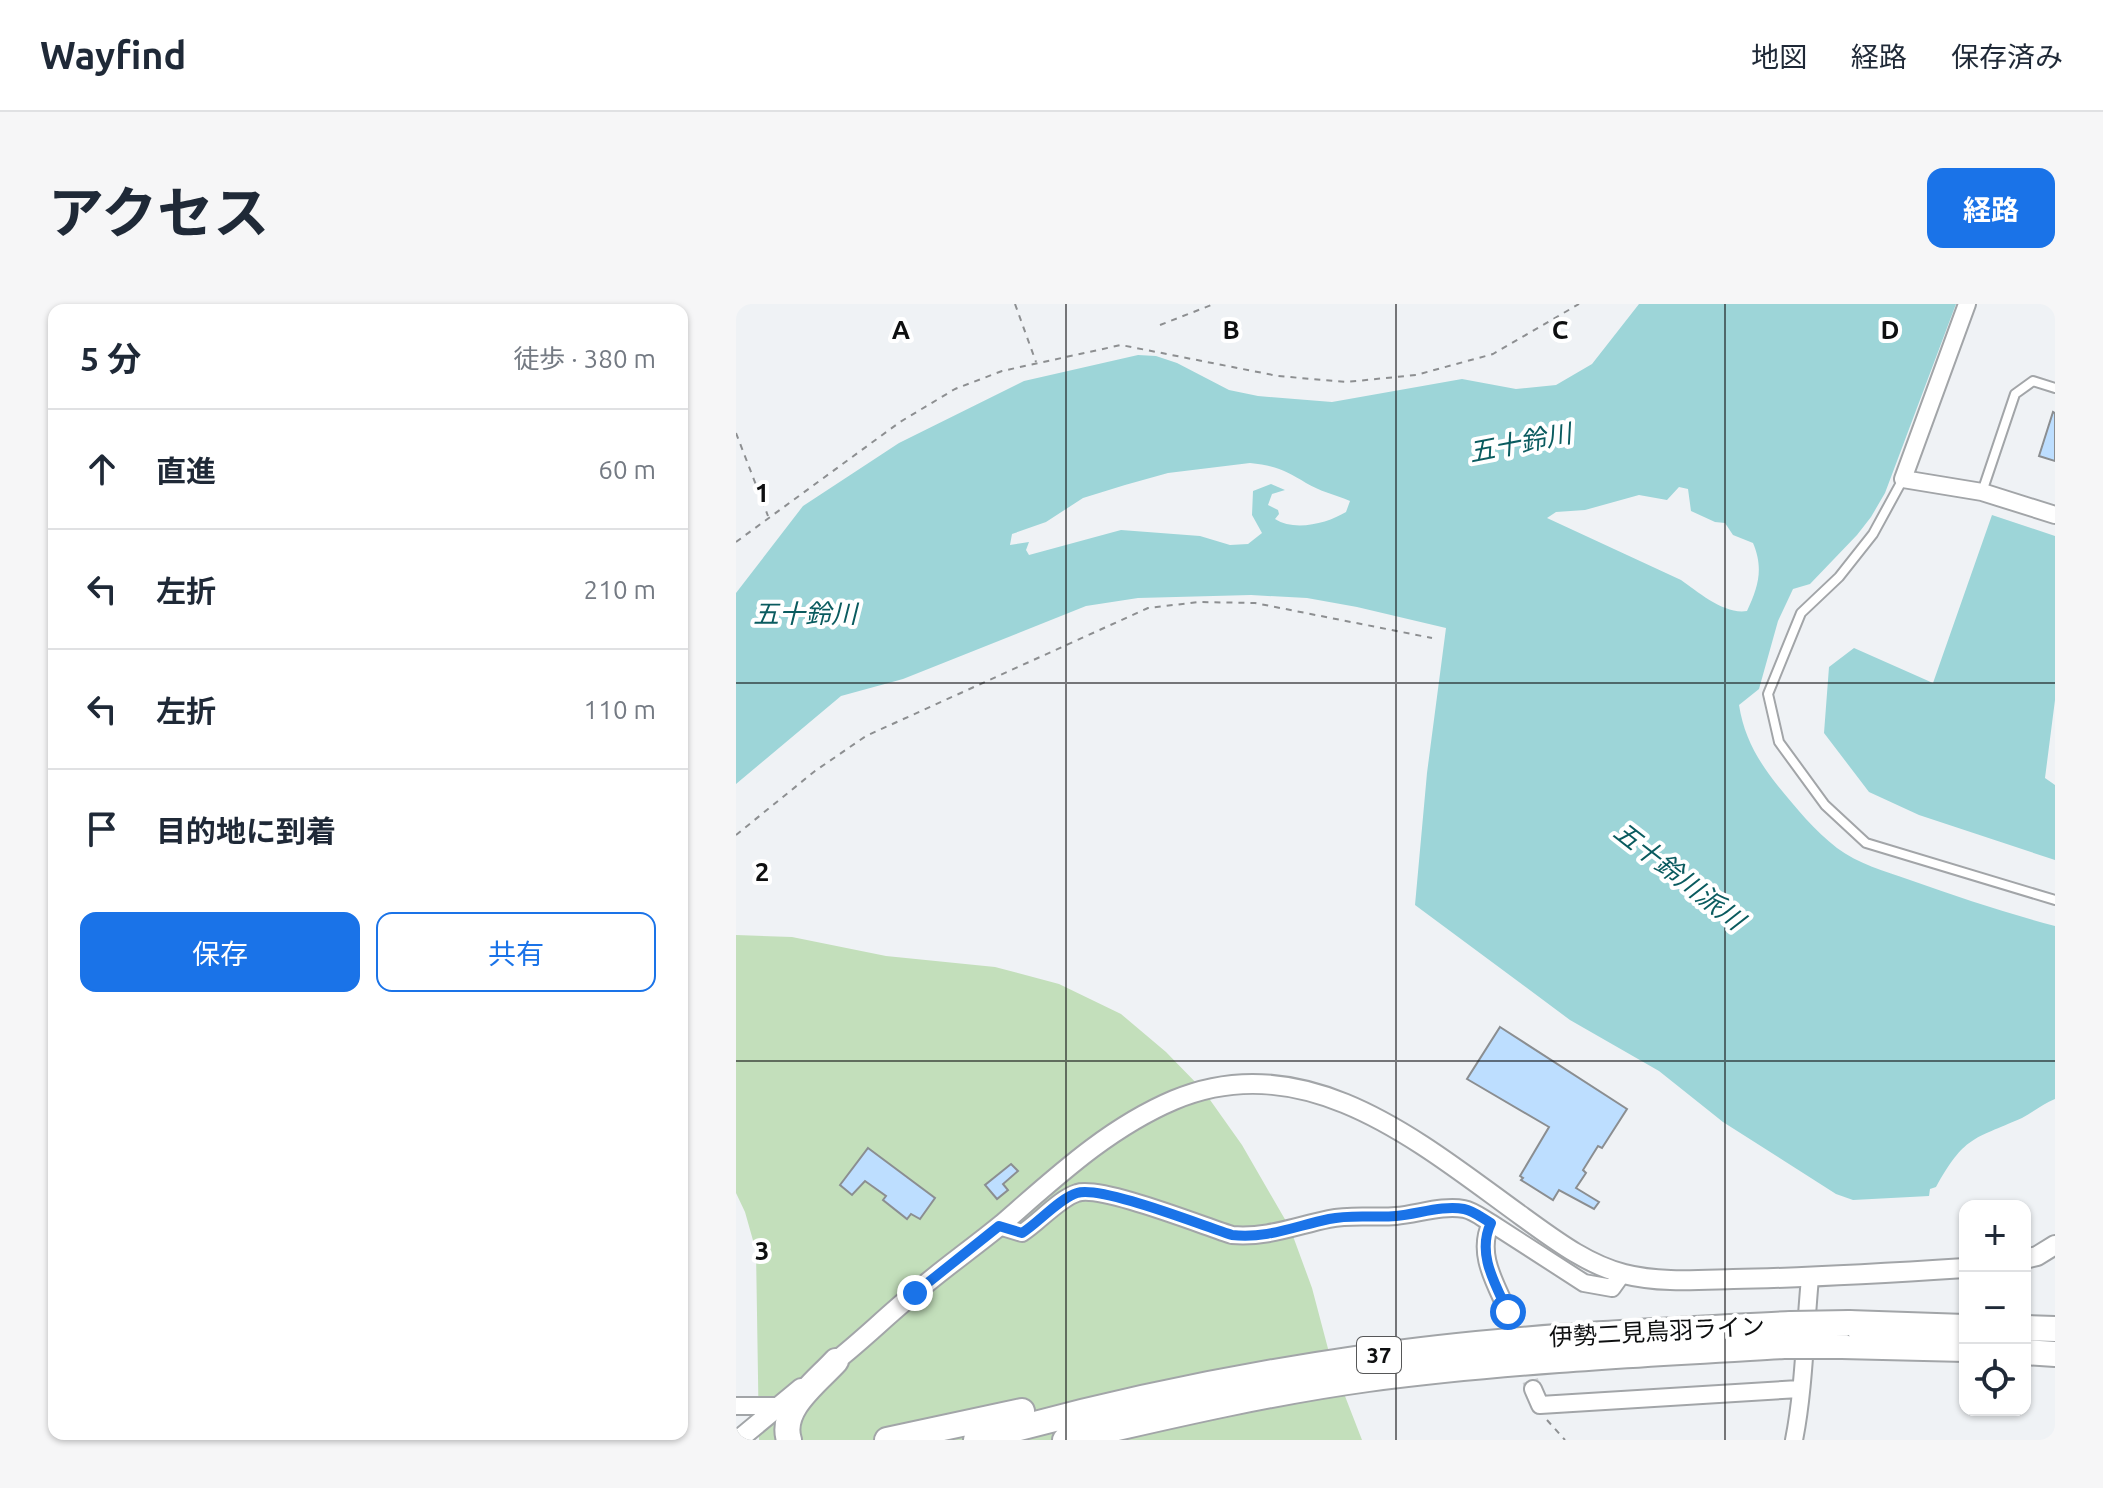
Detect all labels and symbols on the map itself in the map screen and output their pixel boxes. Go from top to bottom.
text: A [892,315,911,344]
text: B [1222,315,1240,344]
text: C [1552,315,1569,344]
text: D [1881,315,1899,344]
water label: 五十鈴川 [1466,418,1577,467]
text: 1 [755,478,769,507]
water label: 五十鈴川 [753,599,860,628]
water label: 五十鈴川派川 [1609,816,1752,937]
text: 2 [755,857,769,886]
text: 3 [755,1236,769,1265]
route end [897,1275,933,1311]
route start [1490,1294,1526,1330]
street label: 伊勢二見鳥羽ライン [1548,1312,1766,1351]
road number: 37 [1357,1337,1401,1373]

